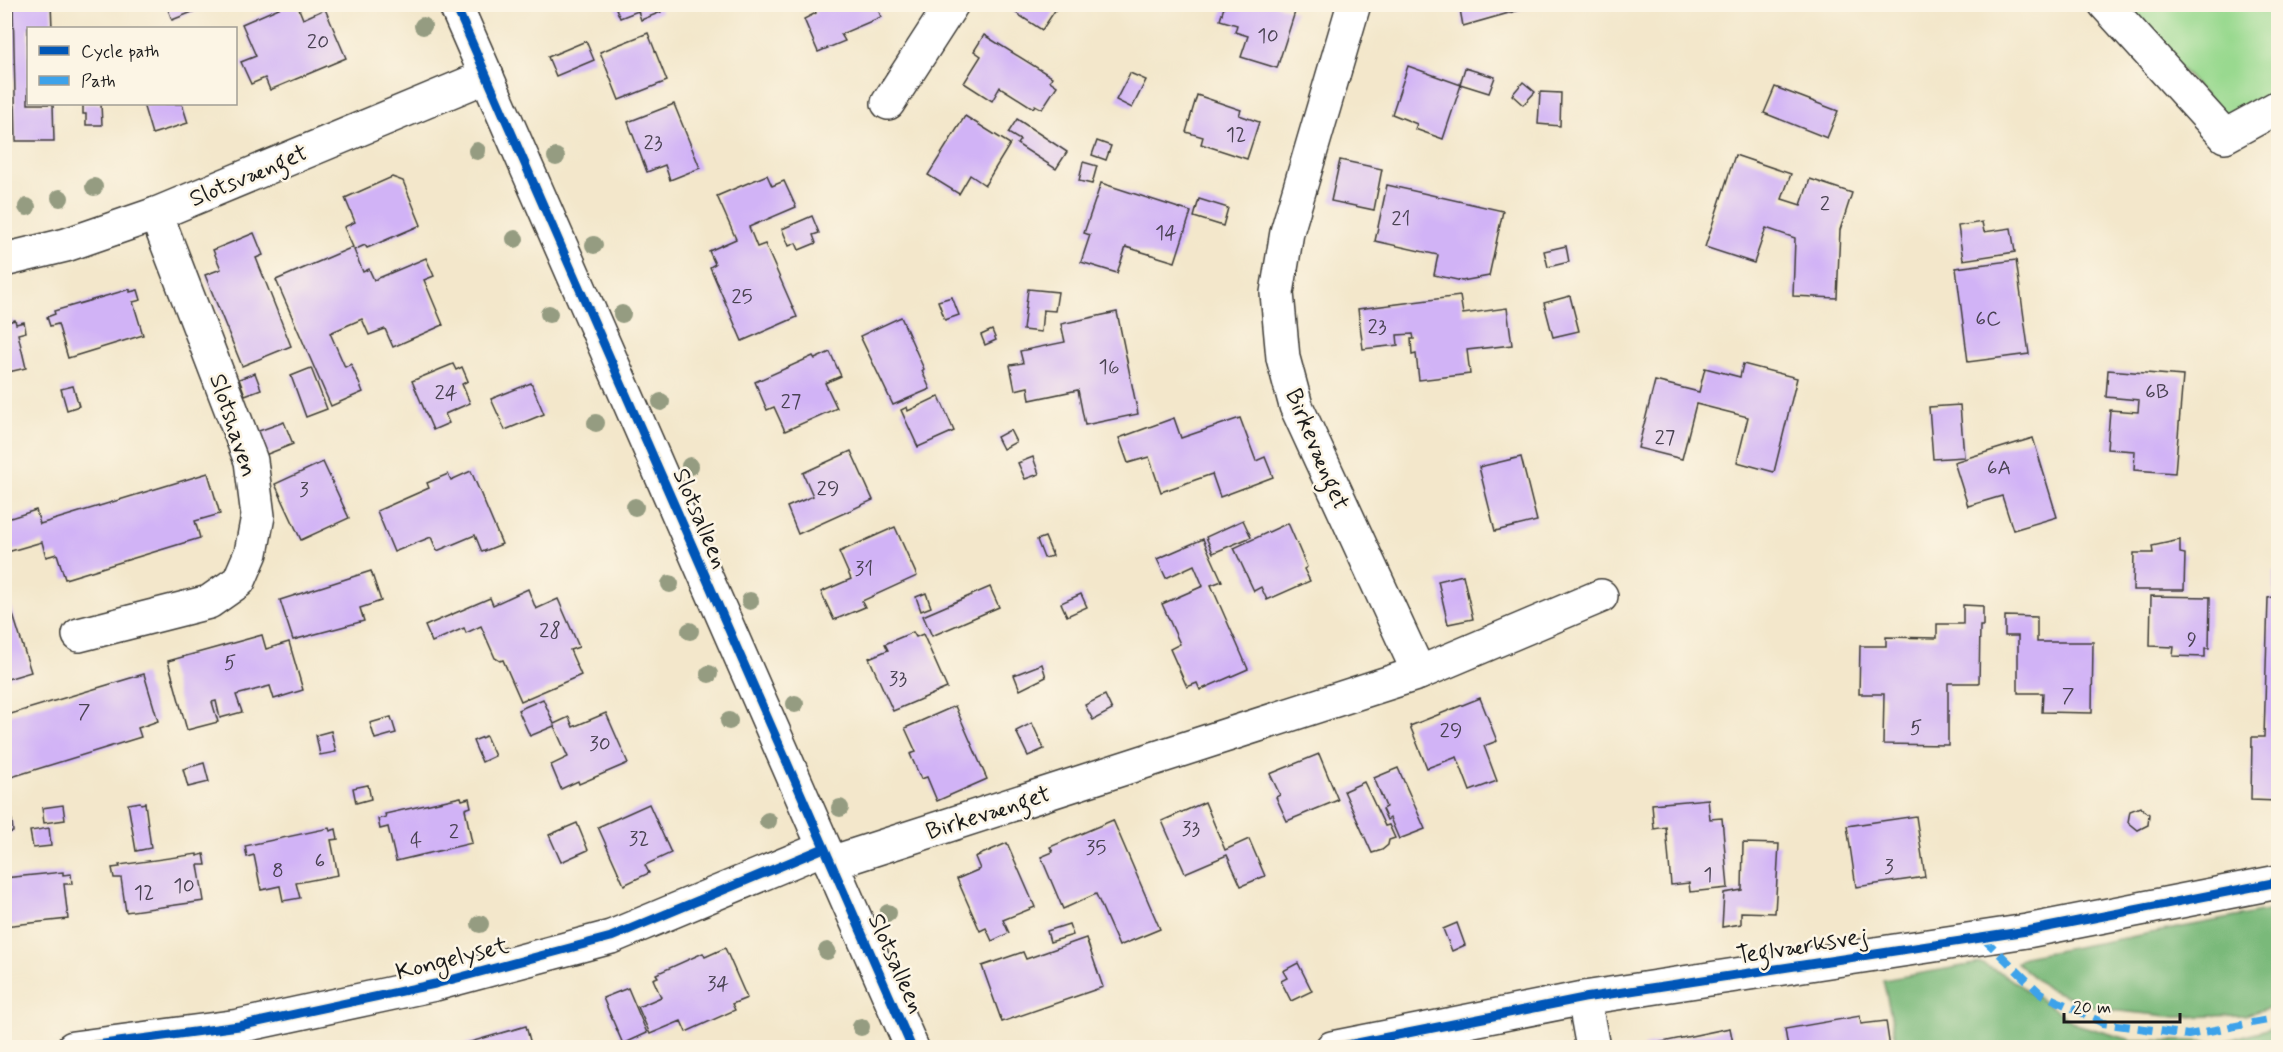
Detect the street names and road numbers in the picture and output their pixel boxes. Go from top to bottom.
street label: Slotsvænget [185,138,314,218]
street label: Slotshaven [201,370,264,481]
street label: Birkevænget [1274,384,1356,516]
street label: Slotsalleen [665,464,735,574]
street label: Birkevænget [922,779,1056,851]
street label: Slotsalleen [860,909,931,1019]
street label: Teglværksvej [1734,921,1871,975]
street label: Kongelyset [393,930,513,990]

